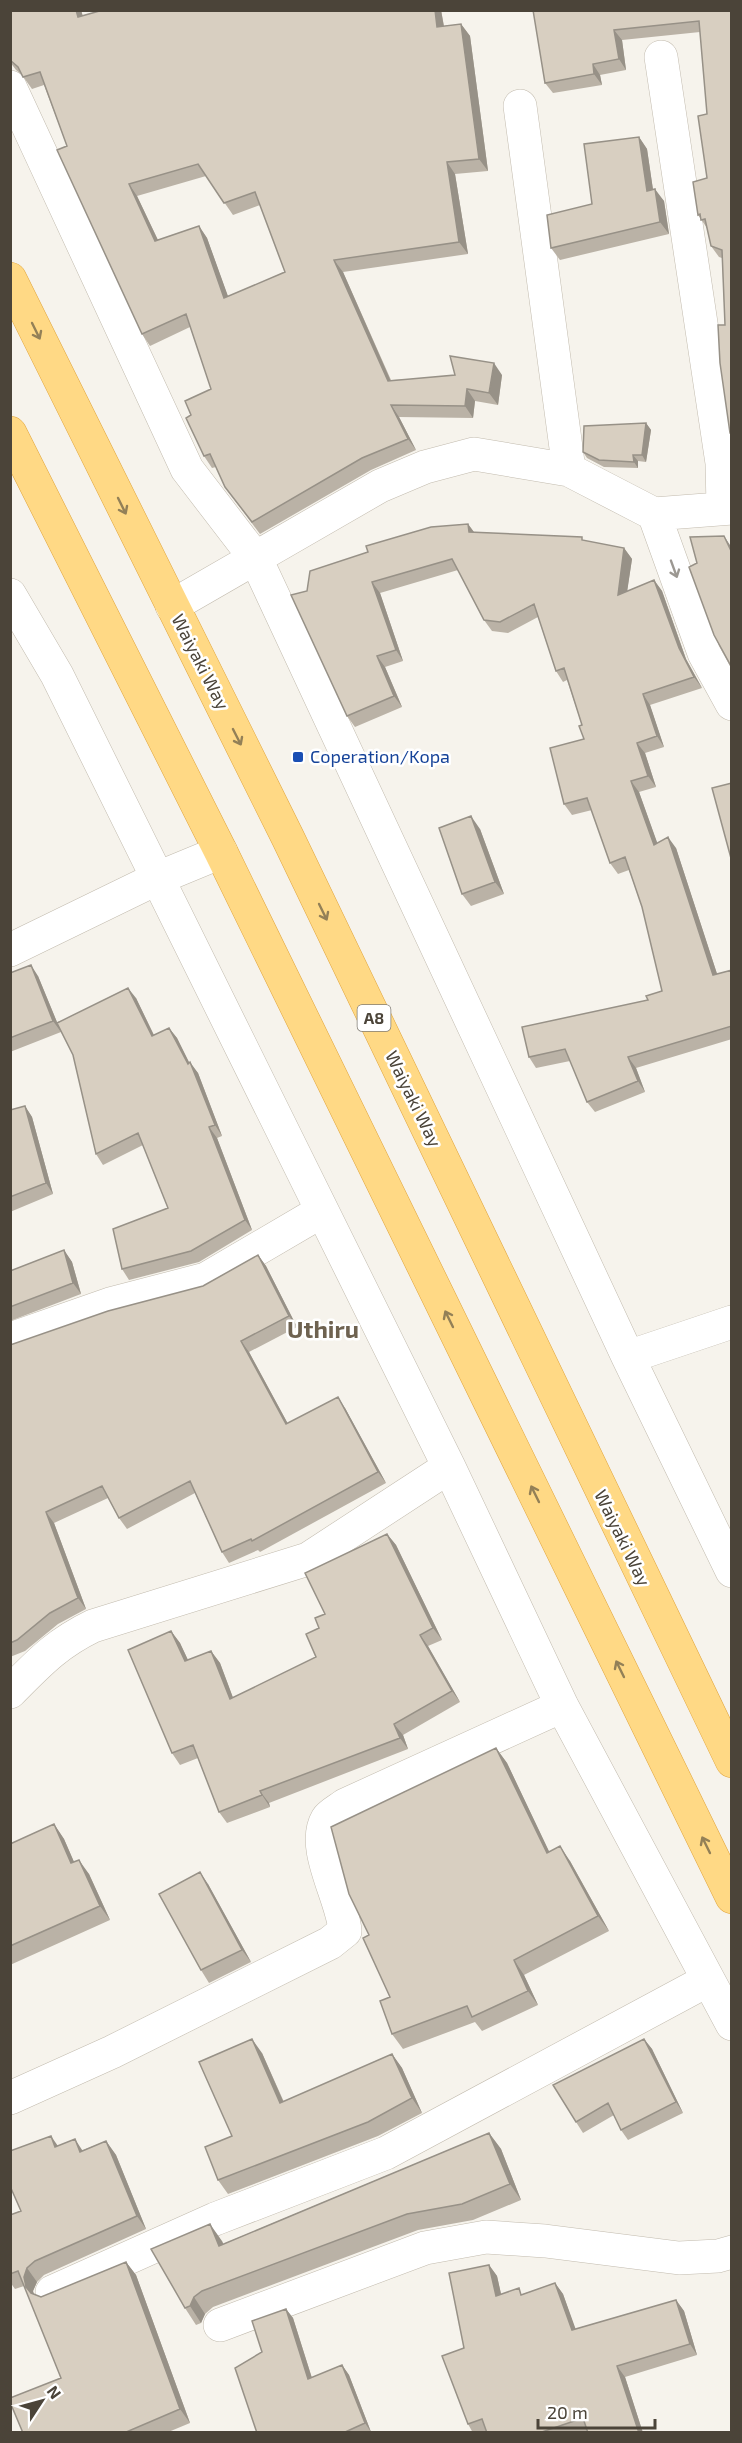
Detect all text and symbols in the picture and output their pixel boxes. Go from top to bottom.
one-way arrow [31,322,43,340]
one-way arrow [117,497,129,515]
one-way arrow [669,559,680,578]
street label: Waiyaki Way [167,610,235,713]
one-way arrow [232,728,244,746]
place label: Coperation/Kopa [310,745,450,767]
marker: Coperation/Kopa [291,750,305,764]
one-way arrow [318,903,330,921]
road number: A8 [358,1005,391,1031]
street label: Waiyaki Way [381,1047,447,1151]
one-way arrow [443,1310,455,1328]
district label: Uthiru [287,1314,359,1343]
one-way arrow [528,1486,540,1504]
street label: Waiyaki Way [590,1486,656,1590]
one-way arrow [614,1661,626,1679]
one-way arrow [699,1836,711,1854]
north arrow [12,2371,72,2431]
text: N [43,2382,66,2402]
scale bar [538,2392,655,2430]
text: 20 m [547,2401,588,2423]

